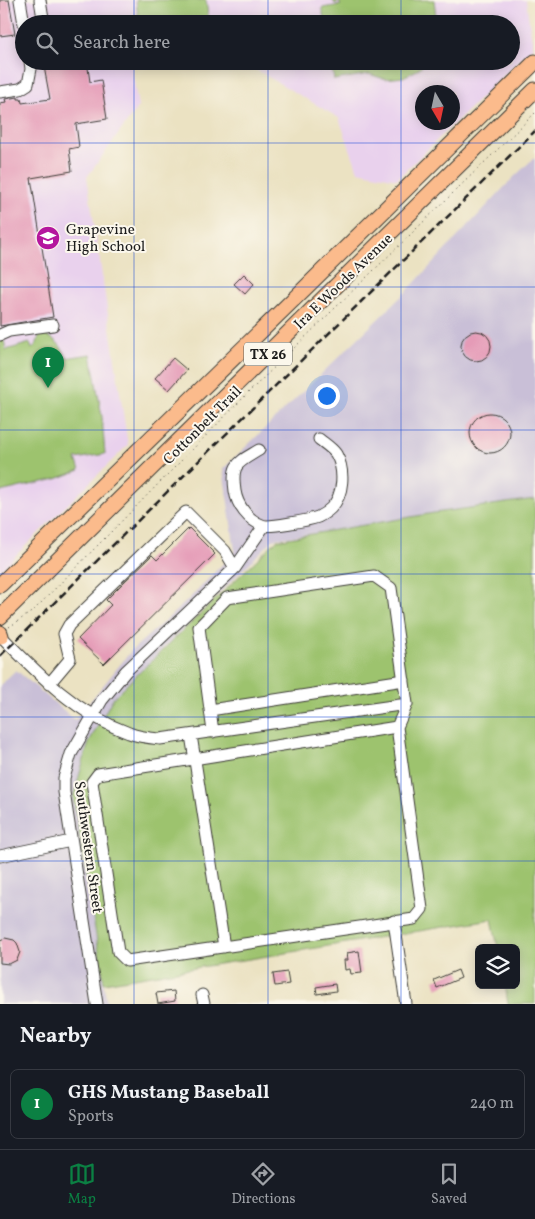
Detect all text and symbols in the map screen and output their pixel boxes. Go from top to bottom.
search box [15,15,520,70]
icon: search [33,29,61,57]
text: Search here [73,30,170,56]
north arrow [415,85,460,130]
place label: Grapevine High School [66,220,145,258]
school or university icon: Grapevine High School [35,225,61,251]
street label: Ira E Woods Avenue [290,229,398,335]
road number: TX 26 [244,342,292,366]
pin: 1 [32,347,64,388]
street label: Cottonbelt Trail [159,382,247,470]
your location [314,383,340,409]
street label: Southwestern Street [68,780,107,915]
map controls [475,944,520,989]
button: layers [475,944,520,989]
text: Nearby [20,1022,91,1051]
text: GHS Mustang Baseball [68,1080,269,1106]
text: 1 [34,1093,40,1115]
text: 240 m [470,1093,514,1115]
text: Sports [68,1106,114,1128]
tab: Map [68,1160,96,1209]
tab: Directions [231,1160,296,1209]
tab: Saved [431,1160,467,1209]

